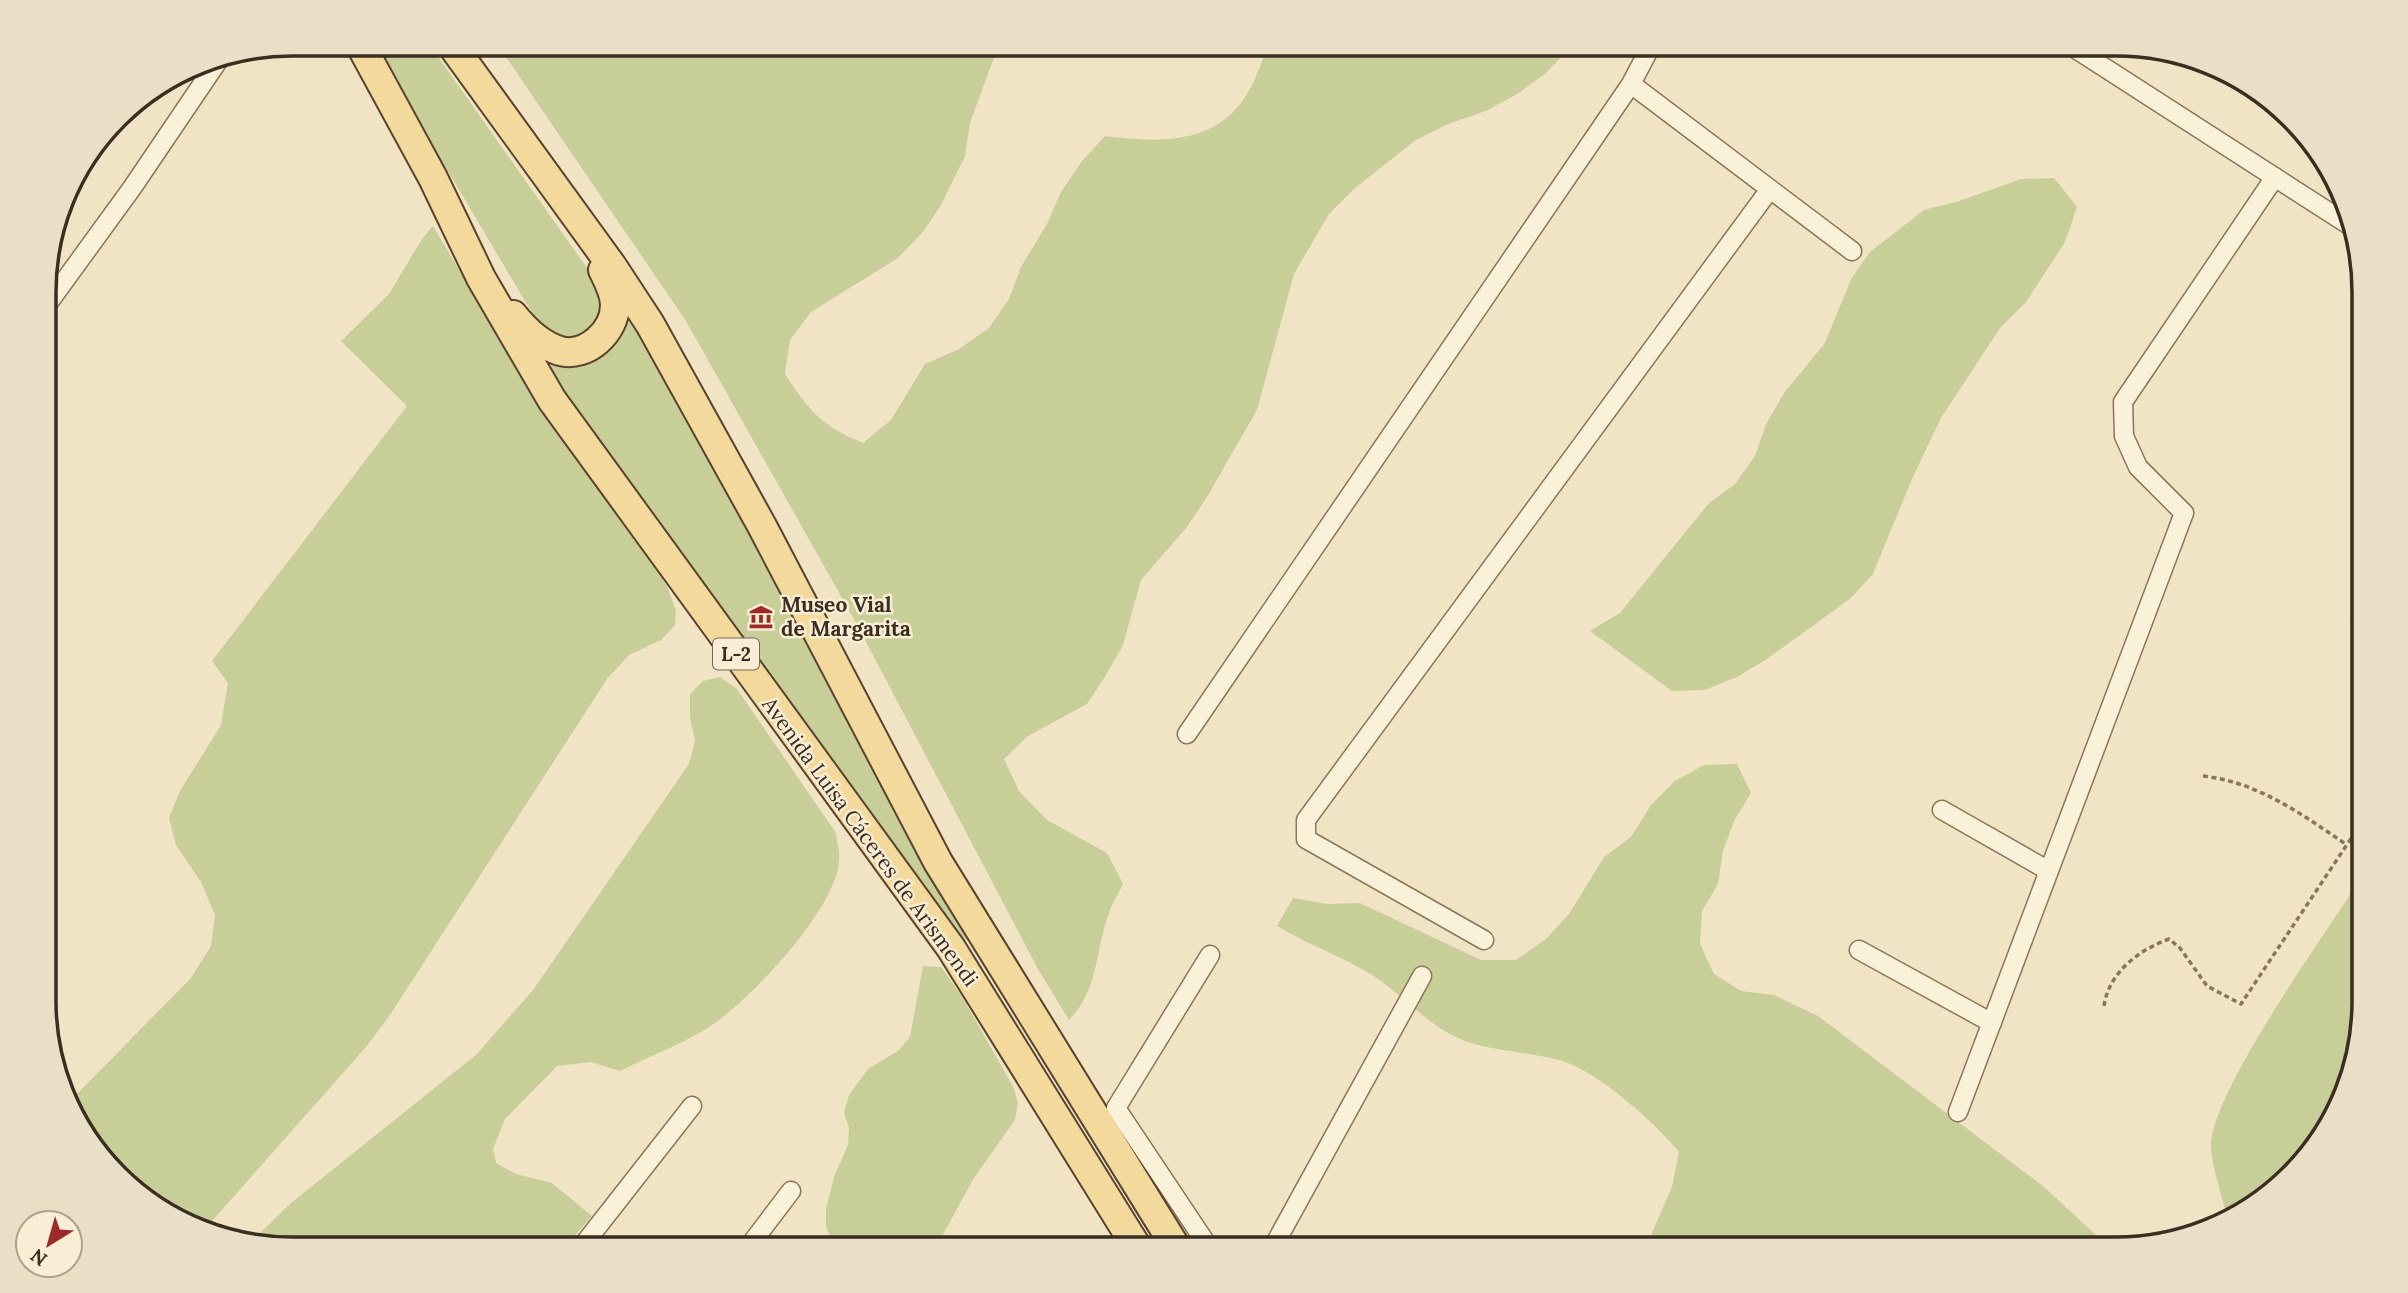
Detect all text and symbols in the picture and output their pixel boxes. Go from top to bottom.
place label: Museo Vial de Margarita [781,591,911,642]
museum icon: Museo Vial de Margarita [747,603,775,631]
road number: L-2 [713,638,759,670]
street label: Avenida Luisa Cáceres de Arismendi [756,691,985,992]
north arrow [14,1209,84,1279]
text: N [25,1243,52,1272]

